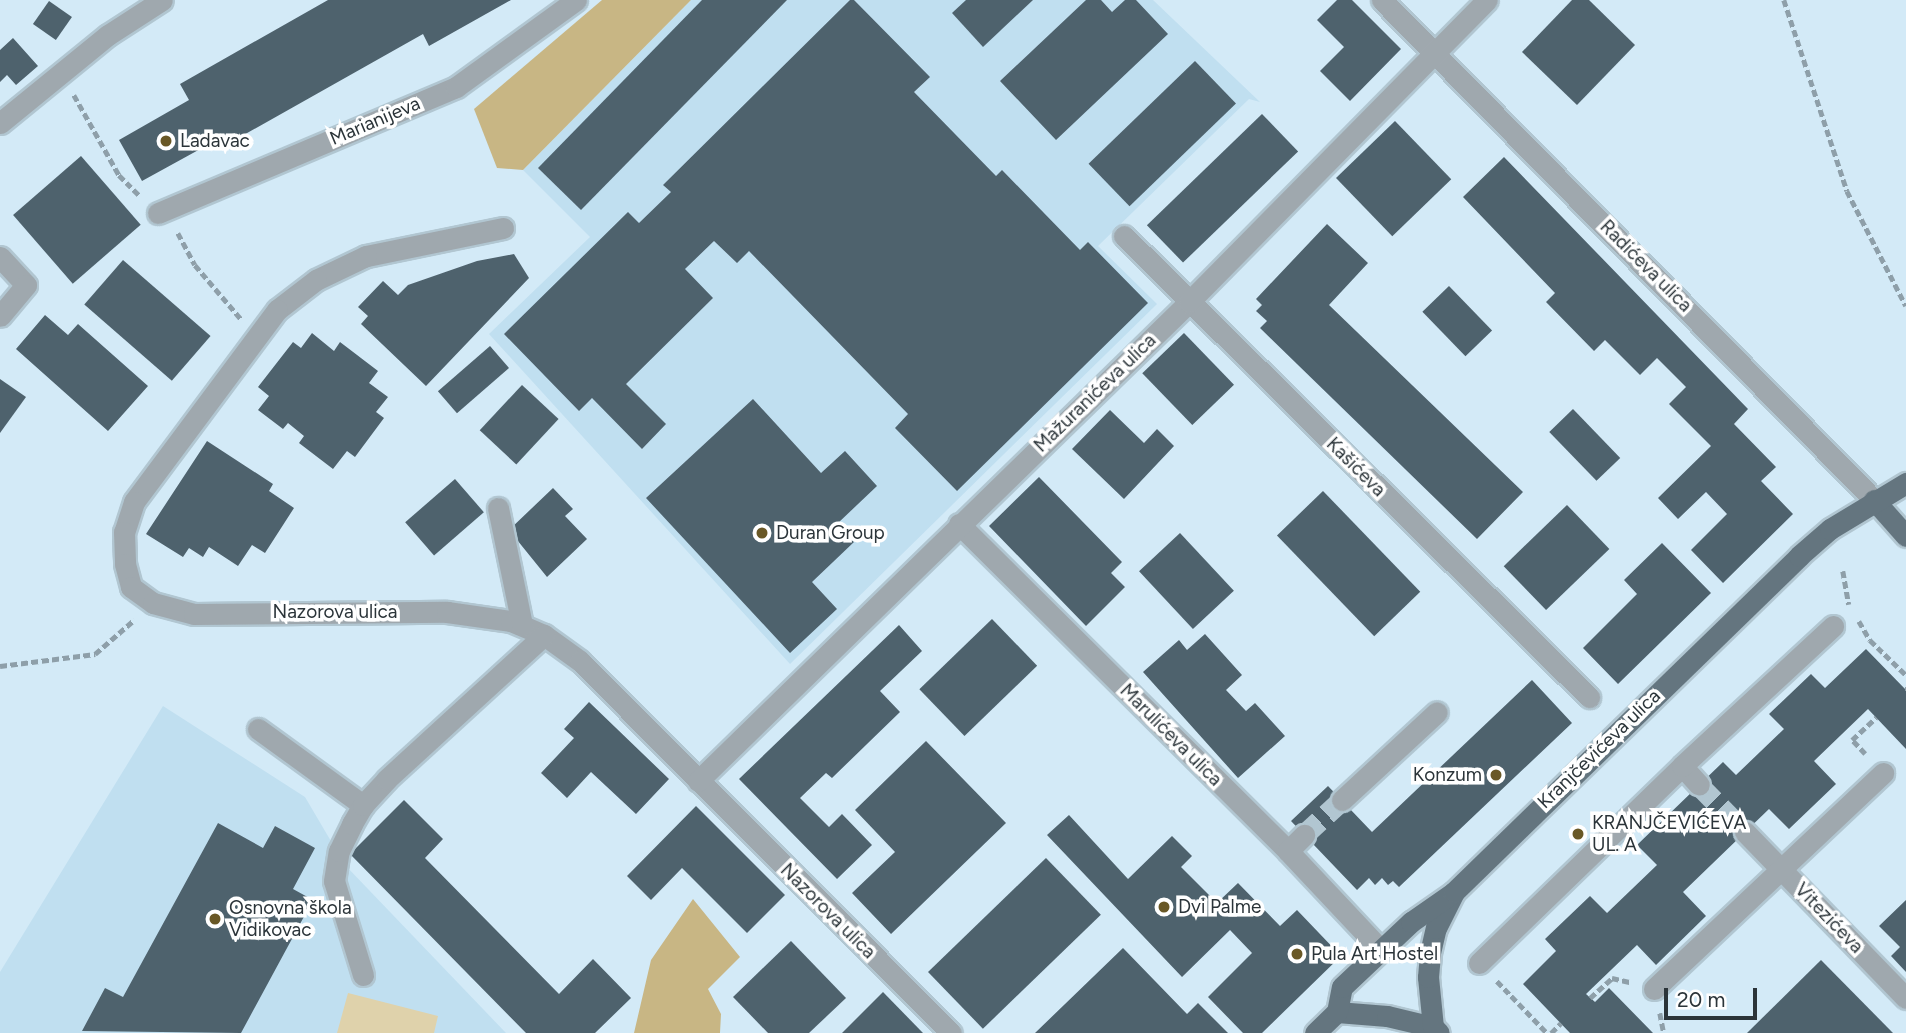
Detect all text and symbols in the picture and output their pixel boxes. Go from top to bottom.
street label: Marianijeva [326,92,424,150]
place label: Ladavac [180,130,250,152]
marker: Ladavac [158,133,174,149]
street label: Radićeva ulica [1595,215,1697,317]
street label: Mažuranićeva ulica [1029,329,1161,457]
street label: Kašićeva [1322,433,1390,501]
place label: Duran Group [776,522,885,544]
marker: Duran Group [754,525,770,541]
street label: Nazorova ulica [272,601,398,623]
street label: Marulićeva ulica [1115,679,1227,791]
street label: Kranjčevićeva ulica [1533,685,1665,813]
place label: Konzum [1413,764,1482,786]
marker: Konzum [1488,767,1504,783]
place label: KRANJČEVIĆEVA UL. A [1592,812,1746,856]
marker: KRANJČEVIĆEVA UL. A [1570,826,1586,842]
street label: Nazorova ulica [776,859,880,963]
street label: Vitezićeva [1790,878,1868,958]
place label: Dvi Palme [1178,896,1261,918]
place label: Osnovna škola Vidikovac [229,897,352,941]
marker: Dvi Palme [1156,899,1172,915]
marker: Osnovna škola Vidikovac [207,911,223,927]
place label: Pula Art Hostel [1311,943,1438,965]
marker: Pula Art Hostel [1289,946,1305,962]
scale bar [1668,974,1761,1018]
text: 20 m [1677,987,1725,1012]

